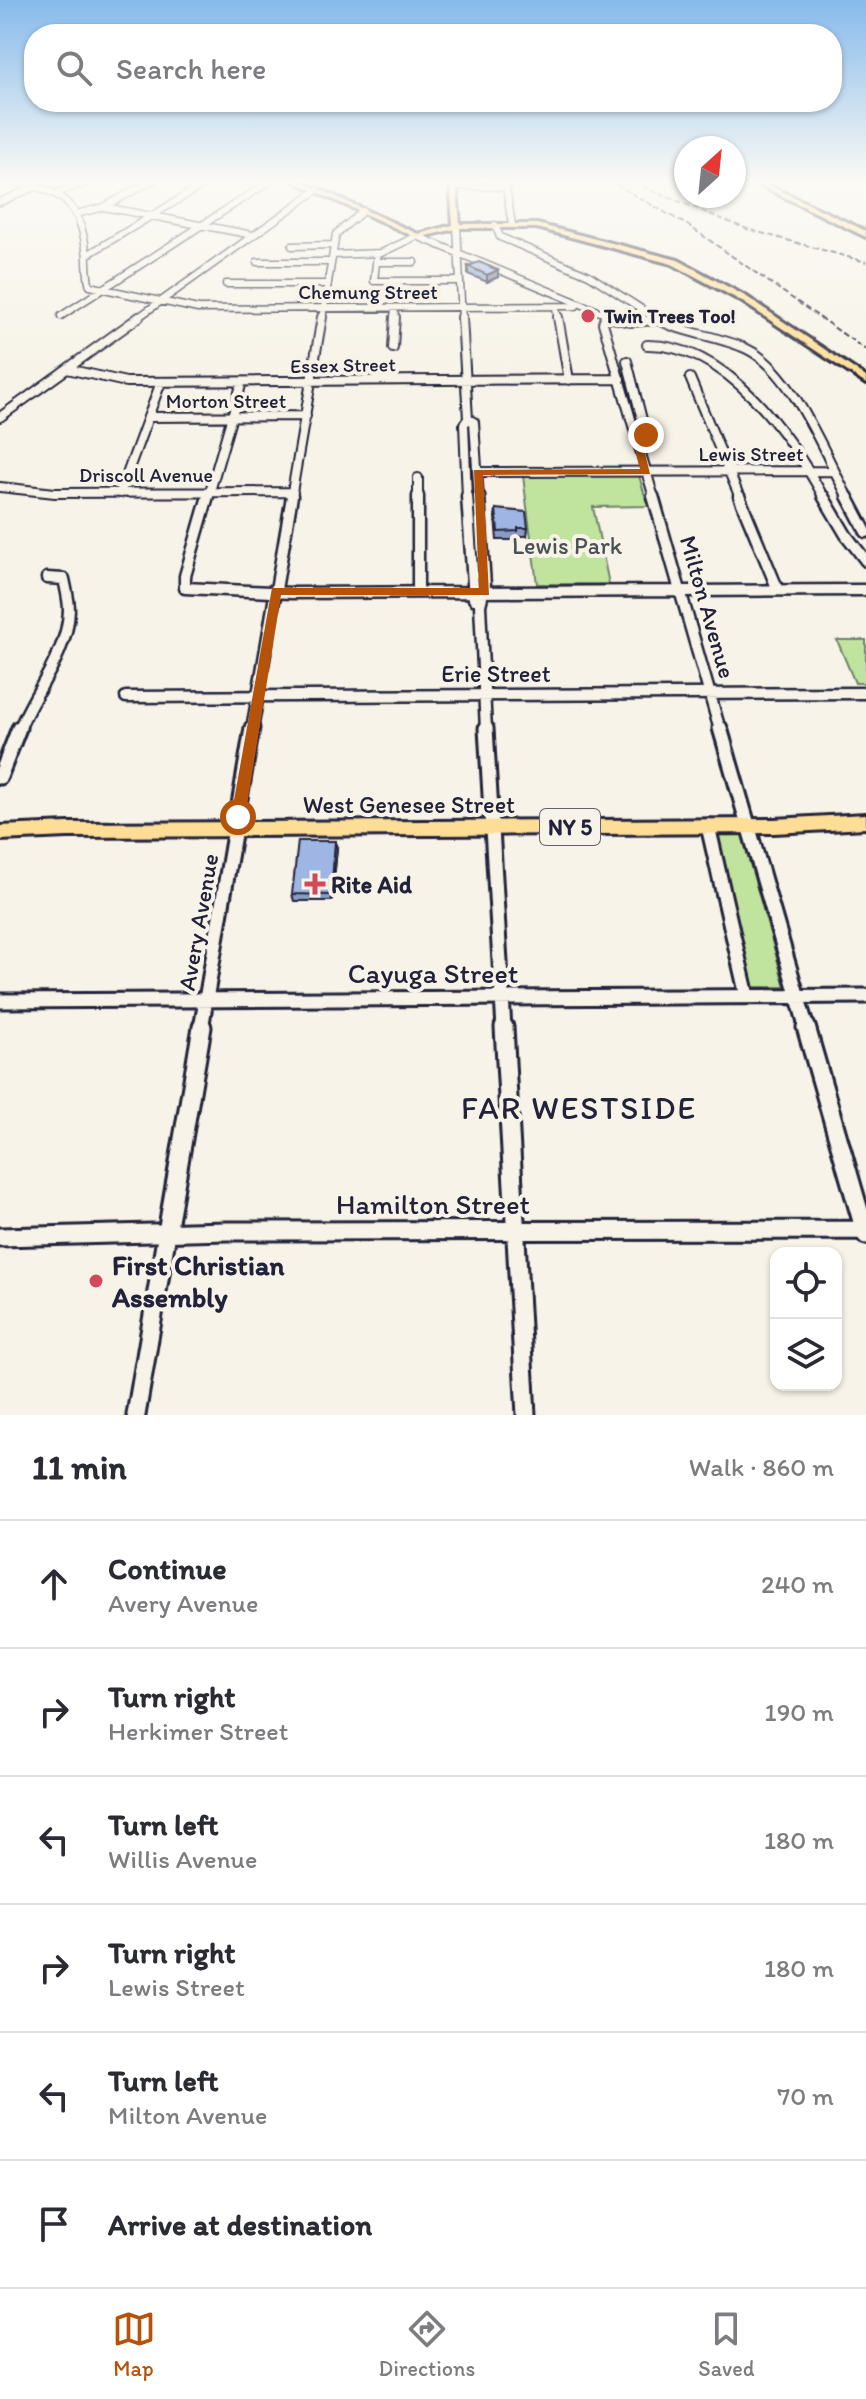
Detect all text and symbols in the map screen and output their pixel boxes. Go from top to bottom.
search box [24,24,842,112]
icon: search [52,46,96,90]
text: Search here [116,50,266,87]
north arrow [674,136,746,208]
street label: Chemung Street [298,280,438,304]
place label: Twin Trees Too! [603,304,736,328]
marker: Twin Trees Too! [579,307,597,325]
street label: Essex Street [290,352,396,378]
street label: Morton Street [166,389,286,413]
route end [628,417,664,453]
street label: Lewis Street [698,442,804,466]
street label: Driscoll Avenue [79,463,213,487]
park label: Lewis Park [512,531,623,560]
street label: Milton Avenue [674,532,742,682]
street label: Erie Street [441,659,551,688]
street label: West Genesee Street [303,790,515,819]
route start [220,799,256,835]
road number: NY 5 [540,809,600,845]
street label: Avery Avenue [172,851,224,993]
place label: Rite Aid [331,870,412,899]
marker: Rite Aid [306,875,324,893]
street label: Cayuga Street [348,956,518,990]
district label: FAR WESTSIDE [461,1089,697,1127]
street label: Hamilton Street [336,1187,530,1221]
map controls [770,1247,842,1391]
button: locate [770,1247,842,1319]
place label: First Christian Assembly [111,1248,285,1314]
marker: First Christian Assembly [87,1272,105,1290]
button: layers [770,1319,842,1391]
text: 11 min [32,1447,127,1488]
text: Walk · 860 m [689,1451,834,1483]
text: Continue [108,1550,227,1587]
icon: ahead [32,1562,76,1606]
text: 240 m [761,1568,834,1600]
text: Avery Avenue [108,1587,258,1619]
text: Turn right [108,1678,236,1715]
icon: right [32,1690,76,1734]
text: 190 m [765,1696,834,1728]
text: Herkimer Street [108,1715,288,1747]
text: Turn left [108,1806,219,1843]
icon: left [32,1818,76,1862]
text: 180 m [764,1824,834,1856]
text: Willis Avenue [108,1843,257,1875]
text: Turn right [108,1934,236,1971]
icon: right [32,1946,76,1990]
text: 180 m [764,1952,834,1984]
text: Lewis Street [108,1971,245,2003]
text: Turn left [108,2062,219,2099]
icon: left [32,2074,76,2118]
text: 70 m [777,2080,834,2112]
text: Milton Avenue [108,2099,267,2131]
icon: arrive [32,2202,76,2246]
text: Arrive at destination [108,2206,372,2243]
tab: Map [112,2307,156,2382]
tab: Directions [379,2307,475,2382]
tab: Saved [698,2307,754,2382]

